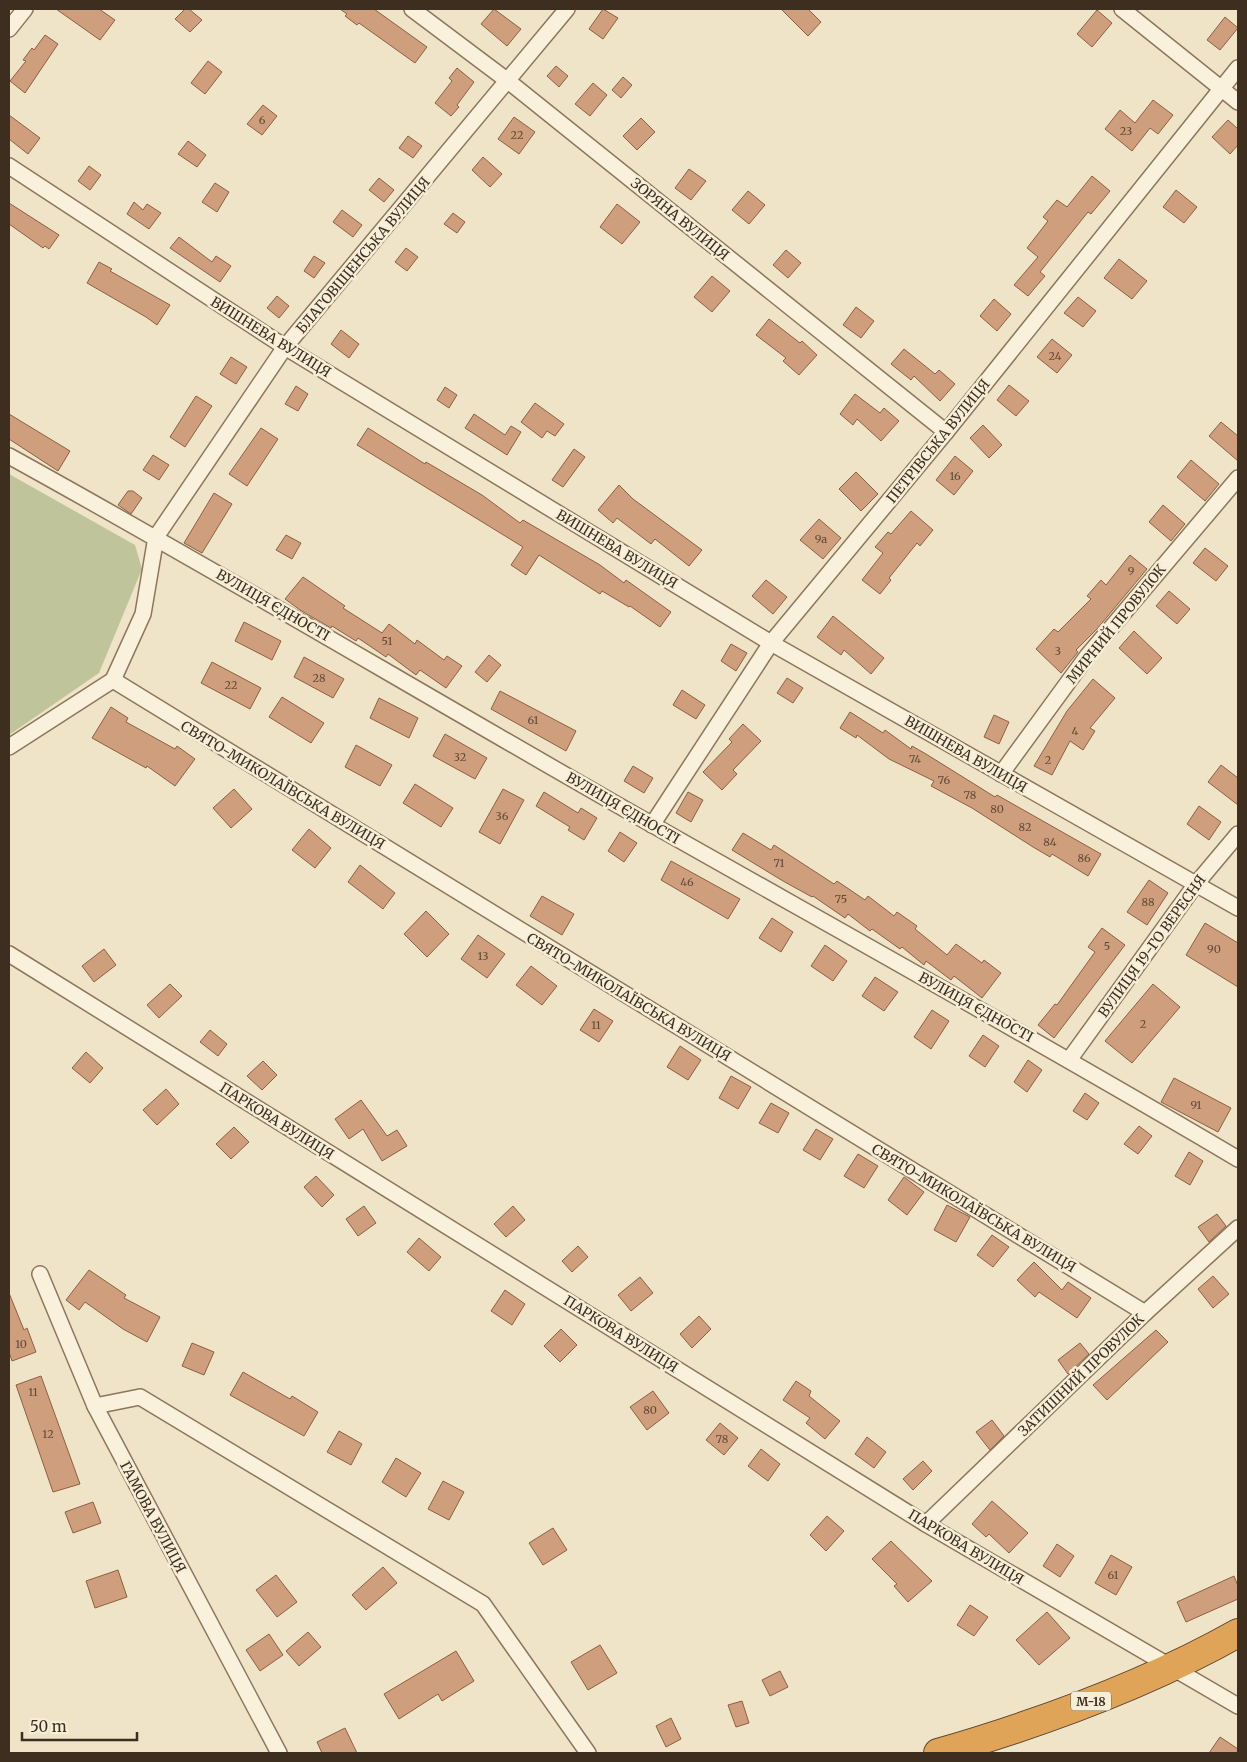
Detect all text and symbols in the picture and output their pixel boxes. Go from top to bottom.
house number: 6 [259,113,266,127]
house number: 23 [1120,124,1132,138]
house number: 22 [511,128,523,142]
street label: БЛАГОВІЩЕНСЬКА ВУЛИЦЯ [292,173,434,337]
street label: ЗОРЯНА ВУЛИЦЯ [627,174,733,264]
street label: ВИШНЕВА ВУЛИЦЯ [207,293,335,381]
house number: 24 [1049,349,1062,363]
street label: ПЕТРІВСЬКА ВУЛИЦЯ [882,375,994,507]
house number: 16 [949,469,961,483]
street label: ВИШНЕВА ВУЛИЦЯ [553,506,681,592]
house number: 9а [815,532,827,546]
street label: МИРНИЙ ПРОВУЛОК [1062,561,1170,687]
house number: 9 [1128,564,1135,578]
street label: ВУЛИЦЯ ЄДНОСТІ [213,565,333,645]
house number: 51 [382,634,392,648]
house number: 3 [1055,644,1061,658]
house number: 28 [313,671,326,685]
house number: 22 [225,678,237,692]
street label: ВИШНЕВА ВУЛИЦЯ [901,712,1031,796]
house number: 61 [528,713,538,727]
street label: СВЯТО-МИКОЛАЇВСЬКА ВУЛИЦЯ [178,717,388,853]
house number: 4 [1072,724,1079,738]
house number: 32 [454,750,466,764]
house number: 74 [909,752,921,766]
house number: 2 [1045,753,1051,767]
street label: ВУЛИЦЯ ЄДНОСТІ [563,768,683,848]
house number: 76 [938,773,950,787]
house number: 78 [964,788,977,802]
house number: 80 [990,802,1004,816]
house number: 36 [496,809,509,823]
house number: 82 [1019,820,1031,834]
house number: 84 [1043,835,1057,849]
house number: 86 [1077,851,1091,865]
house number: 71 [773,856,785,870]
street label: ВУЛИЦЯ 19-ГО ВЕРЕСНЯ [1094,871,1210,1021]
house number: 46 [680,875,694,889]
house number: 75 [835,892,847,906]
house number: 88 [1141,895,1155,909]
street label: СВЯТО-МИКОЛАЇВСЬКА ВУЛИЦЯ [524,929,734,1065]
house number: 5 [1104,939,1110,953]
house number: 90 [1207,942,1221,956]
house number: 13 [478,949,488,963]
street label: ВУЛИЦЯ ЄДНОСТІ [915,968,1037,1046]
house number: 2 [1140,1017,1146,1031]
house number: 11 [591,1018,601,1032]
street label: ПАРКОВА ВУЛИЦЯ [216,1078,338,1164]
house number: 91 [1190,1098,1202,1112]
street label: СВЯТО-МИКОЛАЇВСЬКА ВУЛИЦЯ [869,1140,1079,1276]
street label: ПАРКОВА ВУЛИЦЯ [560,1291,682,1377]
street label: ЗАТИШНИЙ ПРОВУЛОК [1014,1310,1148,1440]
house number: 10 [15,1337,27,1351]
house number: 11 [28,1385,38,1399]
house number: 80 [643,1403,657,1417]
house number: 12 [42,1427,54,1441]
house number: 78 [716,1432,729,1446]
street label: ГАМОВА ВУЛИЦЯ [116,1458,190,1576]
street label: ПАРКОВА ВУЛИЦЯ [905,1505,1027,1589]
house number: 61 [1108,1568,1118,1582]
road number: М-18 [1071,1692,1111,1710]
scale bar [22,1710,138,1742]
text: 50 m [30,1717,67,1736]

